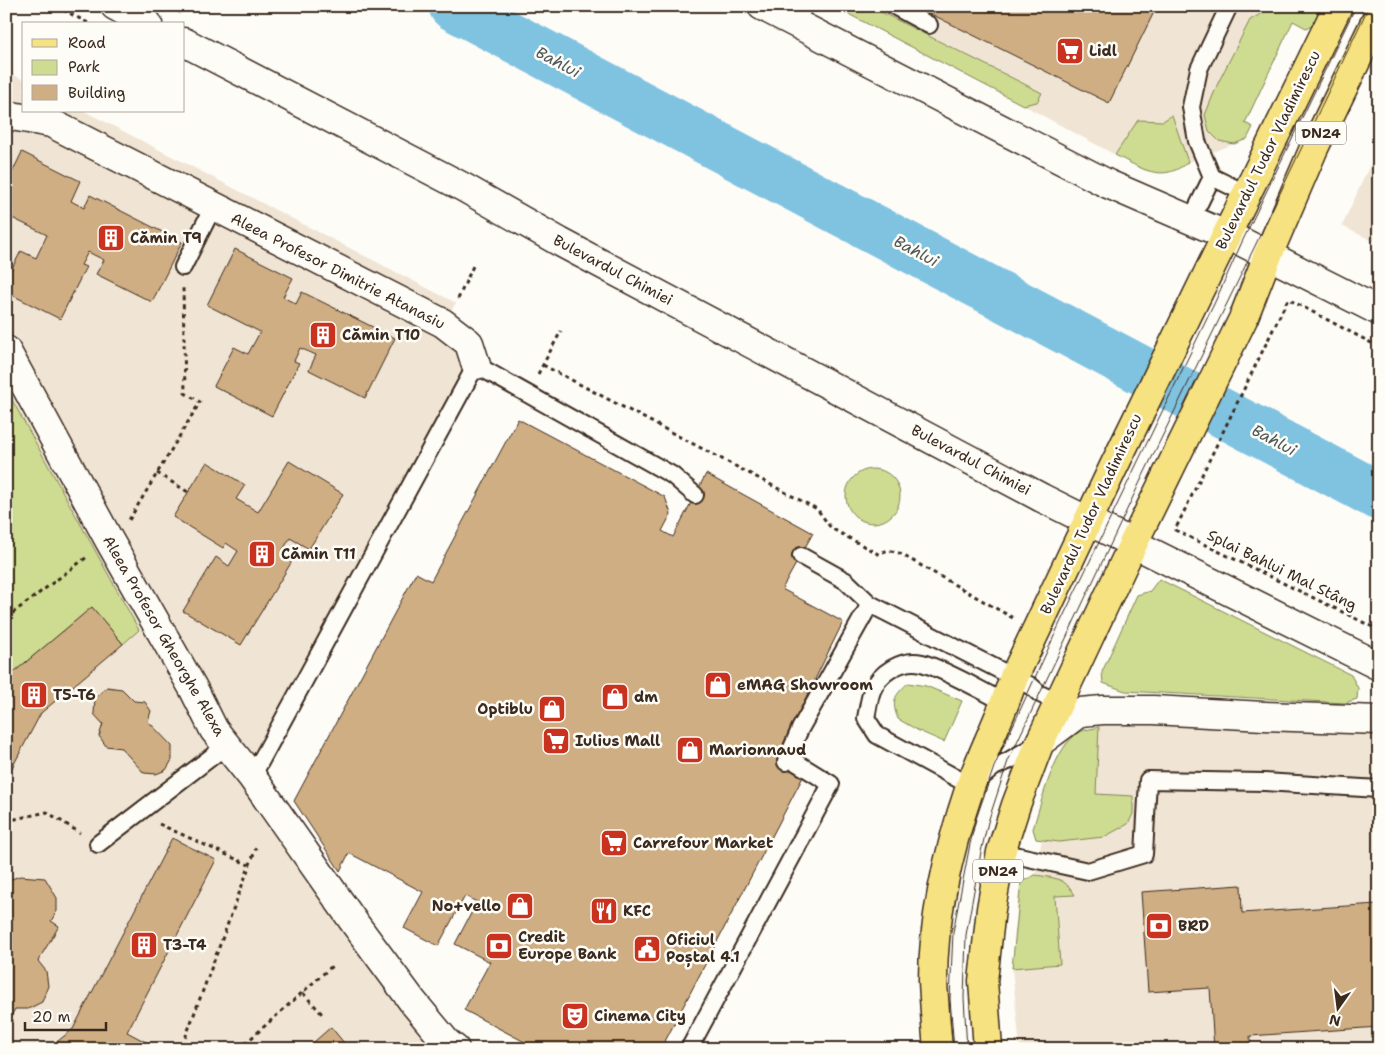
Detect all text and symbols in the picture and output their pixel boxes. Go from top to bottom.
legend [22,22,185,112]
text: Road [68,33,106,53]
supermarket icon: Lidl [1055,36,1085,66]
place label: Lidl [1089,41,1117,61]
water label: Bahlui [532,42,584,83]
street label: Bulevardul Tudor Vladimirescu [1211,47,1325,253]
text: Park [68,57,100,77]
text: Building [68,83,125,103]
road number: DN24 [1296,122,1346,144]
street label: Aleea Profesor Dimitrie Atanasiu [228,208,448,334]
building icon: Cămin T9 [96,223,126,253]
place label: Cămin T9 [130,228,202,248]
street label: Bulevardul Chimiei [550,230,676,310]
water label: Bahlui [890,231,942,272]
building icon: Cămin T10 [308,320,338,350]
place label: Cămin T10 [342,325,420,345]
street label: Bulevardul Tudor Vladimirescu [1036,410,1146,618]
street label: Bulevardul Chimiei [908,420,1034,500]
water label: Bahlui [1248,420,1300,461]
street label: Splai Bahlui Mal Stâng [1204,525,1360,615]
street label: Aleea Profesor Gheorghe Alexa [98,532,230,741]
building icon: Cămin T11 [247,539,277,569]
place label: Cămin T11 [281,544,356,564]
shop icon: eMAG Showroom [703,670,733,700]
place label: eMAG Showroom [737,675,873,695]
building icon: T5-T6 [19,680,49,710]
shop icon: dm [600,682,630,712]
place label: T5-T6 [53,685,96,705]
place label: dm [634,687,658,707]
shop icon: Optiblu [537,694,567,724]
place label: Optiblu [477,699,533,719]
supermarket icon: Iulius Mall [541,726,571,756]
place label: Iulius Mall [575,731,660,751]
shop icon: Marionnaud [675,735,705,765]
place label: Marionnaud [709,740,806,760]
supermarket icon: Carrefour Market [599,828,629,858]
place label: Carrefour Market [633,833,773,853]
road number: DN24 [973,859,1023,882]
shop icon: No+vello [505,891,535,921]
place label: No+vello [432,896,501,916]
restaurant icon: KFC [589,896,619,926]
place label: KFC [623,901,651,921]
bank icon: BRD [1144,911,1174,941]
place label: BRD [1178,916,1209,936]
place label: Credit Europe Bank [518,927,617,964]
building icon: T3-T4 [129,930,159,960]
place label: Oficiul Poștal 4.1 [666,930,740,968]
bank icon: Credit Europe Bank [484,931,514,961]
public building icon: Oficiul Poștal 4.1 [632,934,662,964]
place label: T3-T4 [163,935,207,955]
north arrow [1312,982,1362,1032]
scale bar [25,1000,106,1032]
theatre icon: Cinema City [560,1001,590,1031]
place label: Cinema City [594,1006,686,1026]
text: 20 m [32,1007,71,1027]
text: N [1327,1011,1342,1031]

